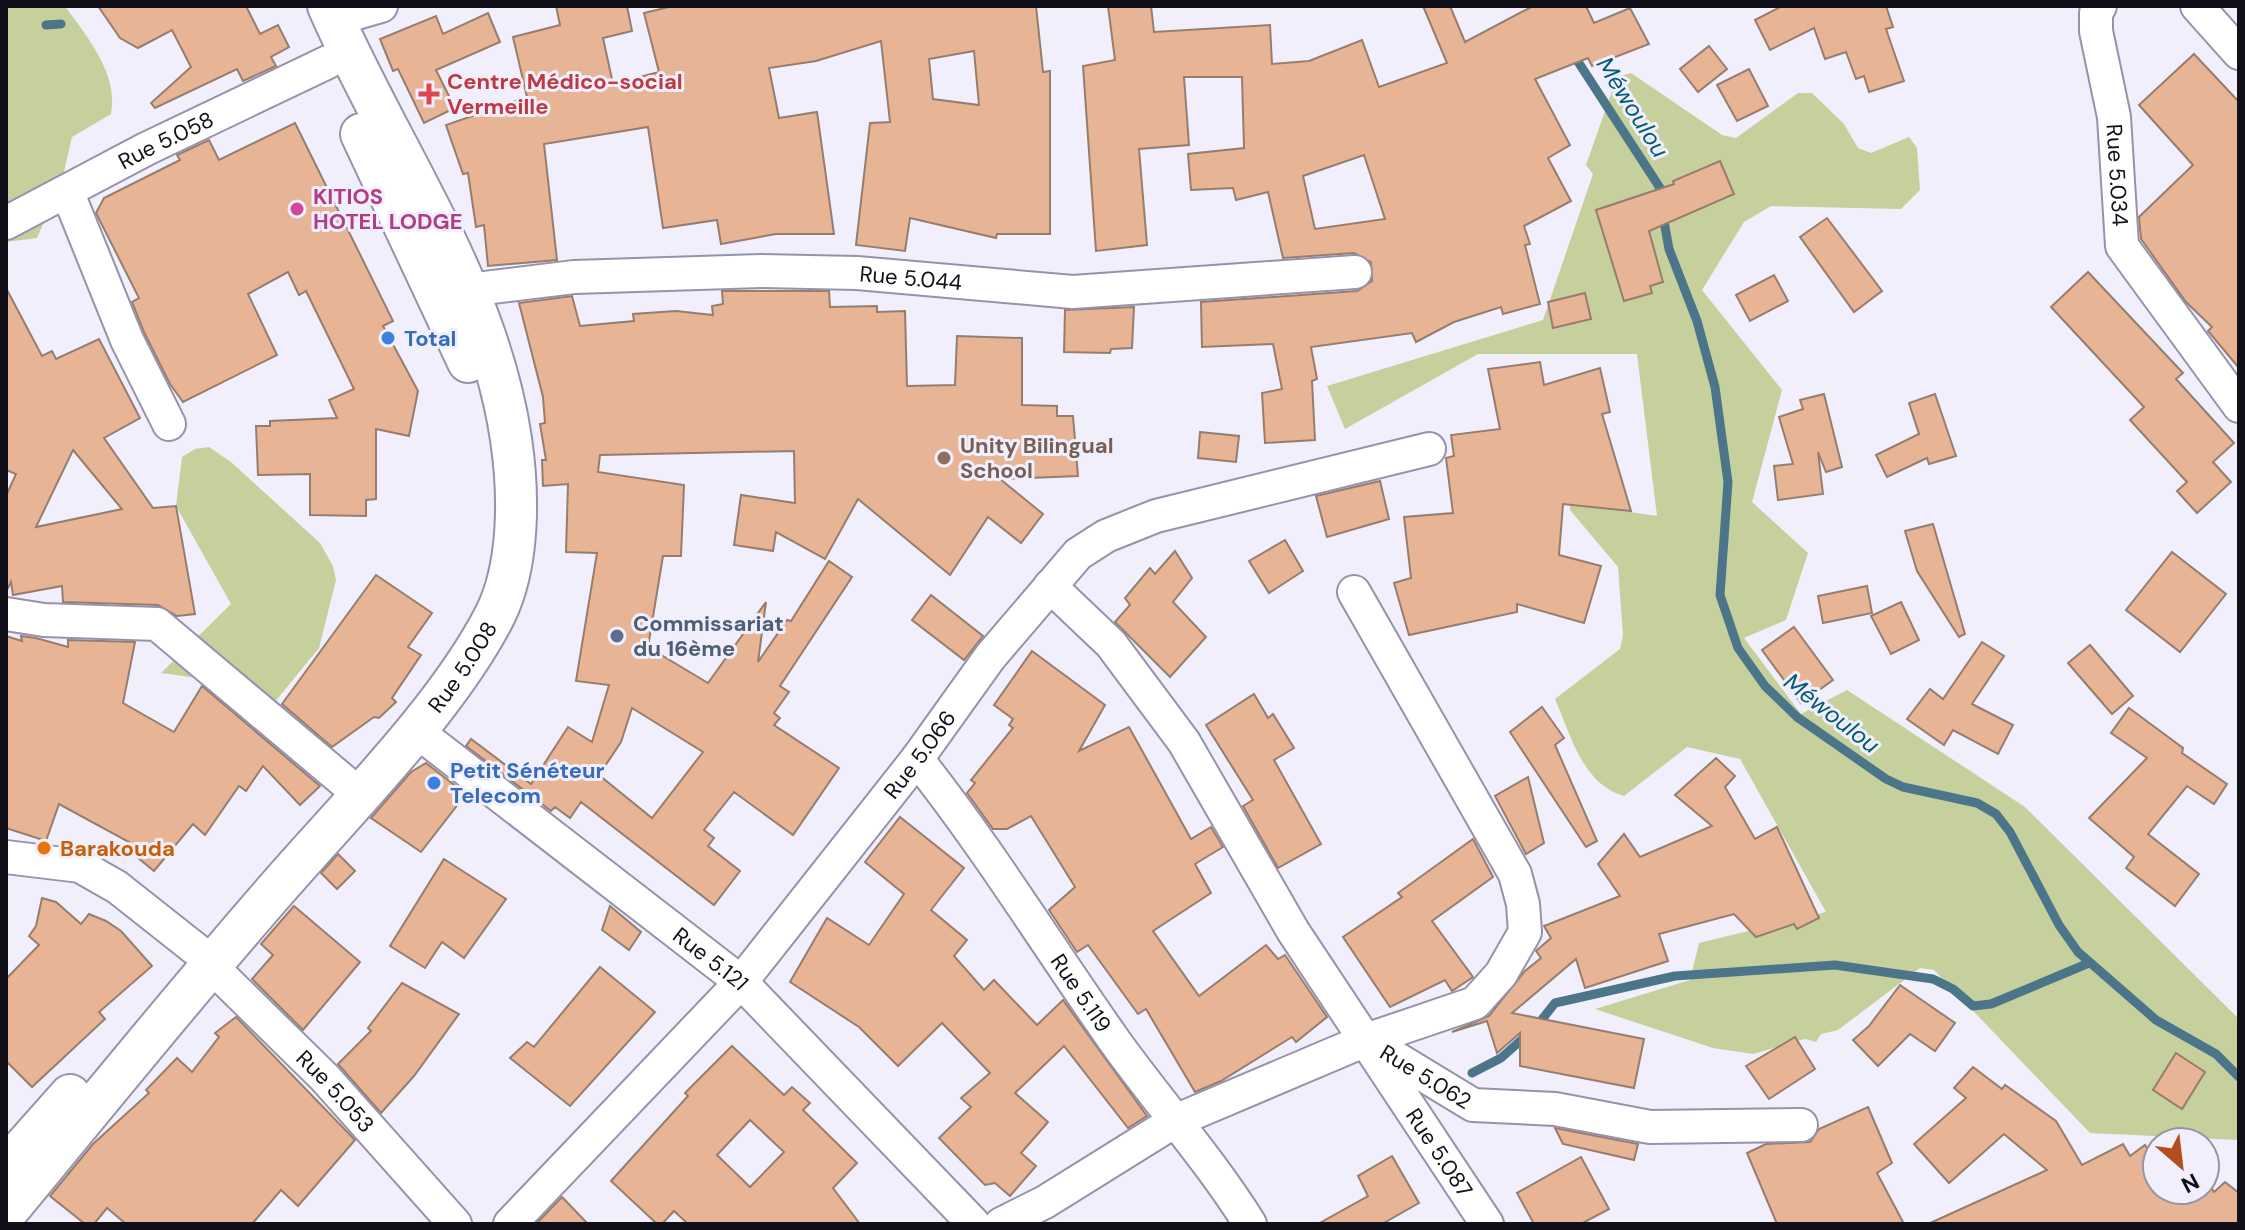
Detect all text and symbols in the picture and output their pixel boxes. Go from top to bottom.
water label: Méwoulou [1590,51,1676,163]
place label: Centre Médico-social Vermeille [447,67,683,121]
marker: Centre Médico-social Vermeille [418,83,440,105]
street label: Rue 5.058 [113,104,218,176]
street label: Rue 5.034 [2100,123,2135,227]
place label: KITIOS HOTEL LODGE [313,182,463,236]
marker: KITIOS HOTEL LODGE [288,200,306,218]
street label: Rue 5.044 [858,259,963,297]
place label: Total [404,324,456,353]
marker: Total [379,329,397,347]
place label: Unity Bilingual School [960,431,1114,485]
marker: Unity Bilingual School [935,449,953,467]
place label: Commissariat du 16ème [633,609,784,663]
street label: Rue 5.008 [421,616,503,719]
marker: Commissariat du 16ème [608,627,626,645]
water label: Méwoulou [1778,666,1886,760]
street label: Rue 5.066 [877,704,962,804]
place label: Petit Sénéteur Telecom [450,756,605,810]
marker: Petit Sénéteur Telecom [425,774,443,792]
place label: Barakouda [60,834,175,863]
marker: Barakouda [35,839,53,857]
street label: Rue 5.121 [667,920,755,996]
street label: Rue 5.119 [1044,948,1118,1038]
street label: Rue 5.062 [1375,1038,1477,1115]
street label: Rue 5.053 [290,1044,381,1138]
street label: Rue 5.087 [1400,1102,1479,1202]
north arrow [2141,1126,2221,1206]
text: N [2176,1167,2204,1200]

